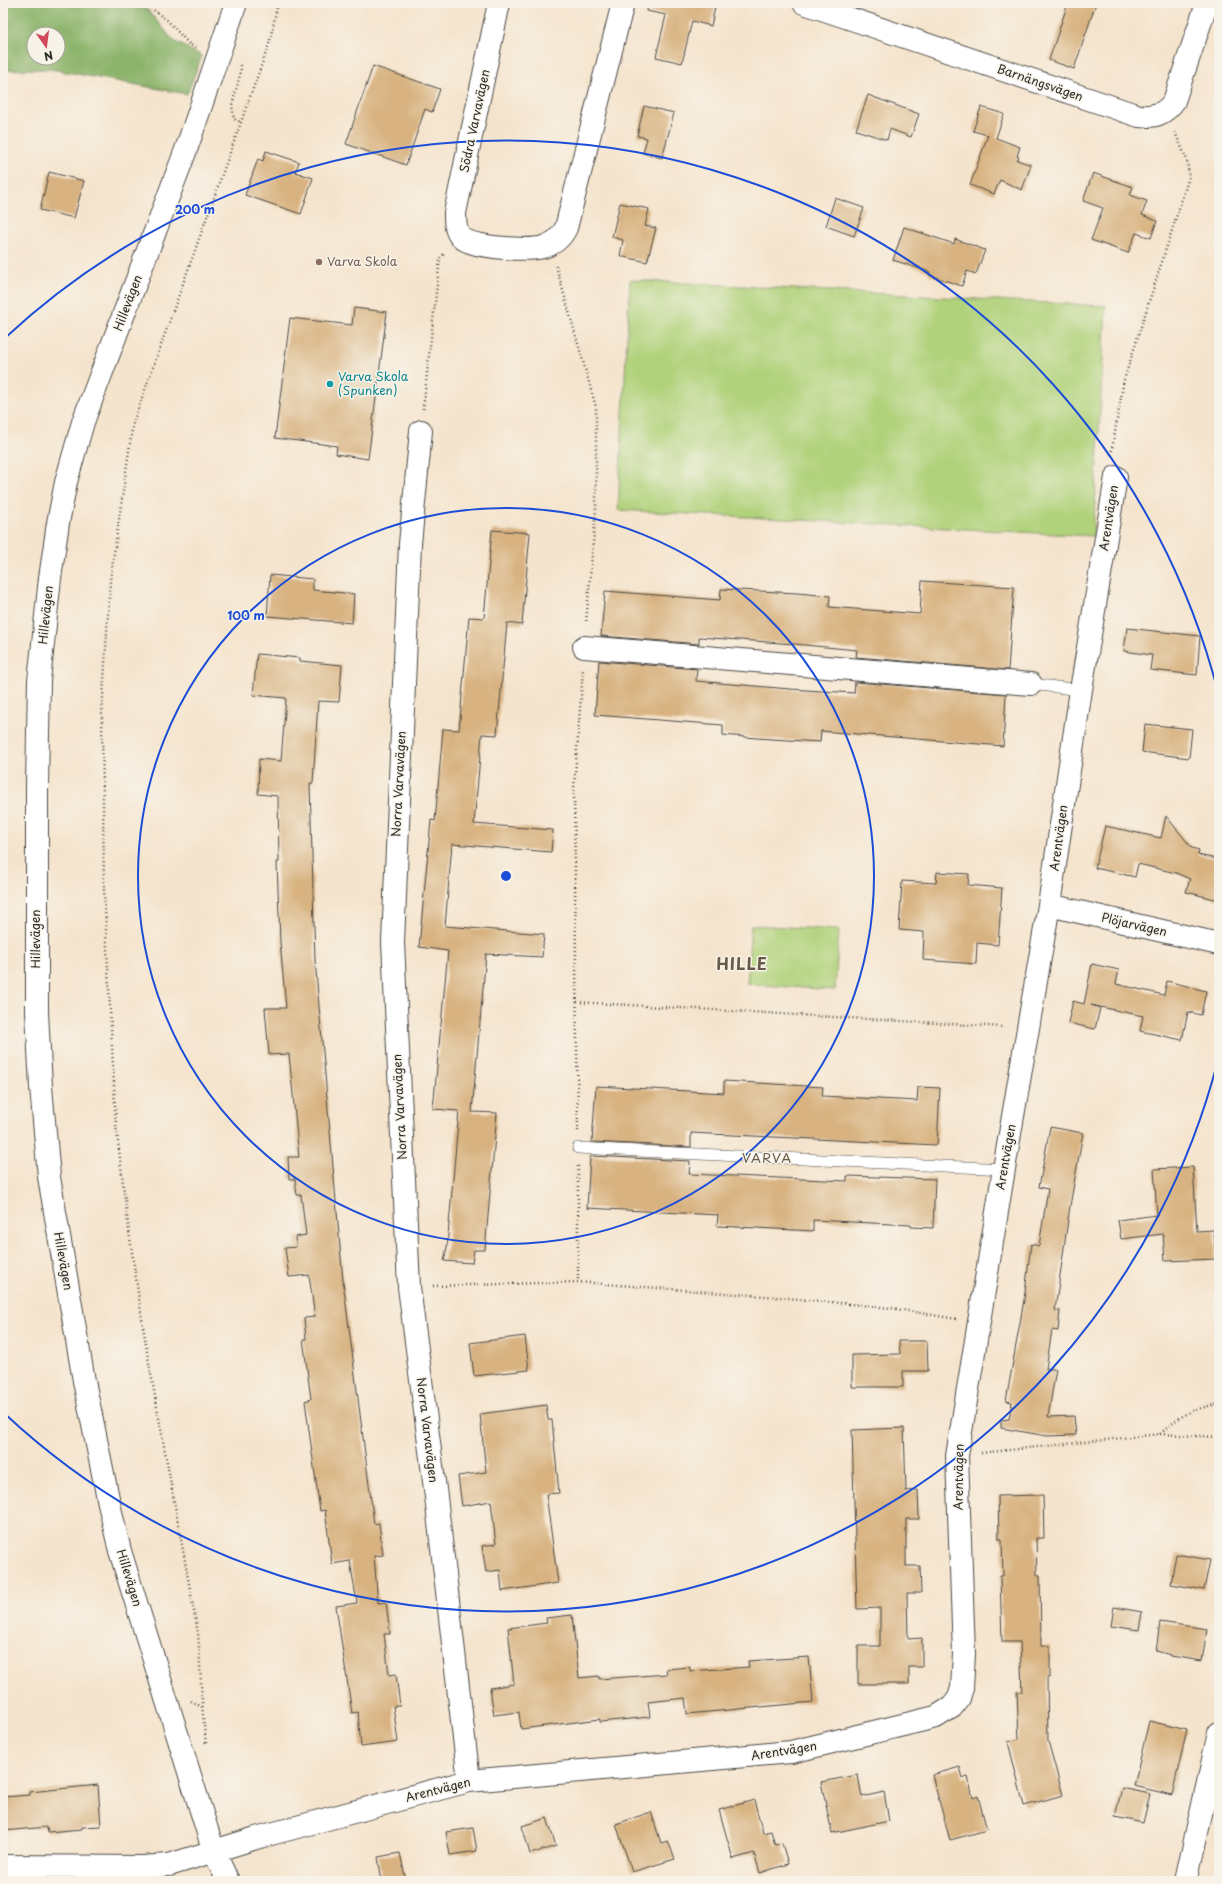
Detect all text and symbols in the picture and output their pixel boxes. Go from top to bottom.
north arrow [26,26,66,66]
text: N [42,47,55,66]
street label: Barnängsvägen [995,59,1086,105]
street label: Södra Varvavägen [454,68,494,174]
text: 200 m [175,200,215,218]
place label: Varva Skola [327,252,398,270]
marker: Varva Skola [314,257,324,267]
street label: Hillevägen [108,272,146,333]
place label: Varva Skola (Spunken) [338,367,409,399]
marker: Varva Skola (Spunken) [325,379,335,389]
street label: Arentvägen [1094,484,1122,552]
street label: Hillevägen [33,585,57,645]
text: 100 m [227,606,265,624]
street label: Norra Varvavägen [386,731,410,837]
street label: Arentvägen [1044,804,1072,872]
centre of rings [499,869,513,883]
street label: Plöjarvägen [1099,908,1169,940]
street label: Hillevägen [26,909,44,969]
district label: HILLE [716,951,768,975]
street label: Norra Varvavägen [387,1054,411,1160]
street label: Arentvägen [990,1123,1020,1191]
district label: VARVA [742,1148,792,1167]
street label: Hillevägen [50,1230,78,1291]
street label: Norra Varvavägen [413,1376,443,1484]
street label: Arentvägen [948,1444,968,1510]
street label: Hillevägen [113,1547,147,1609]
street label: Arentvägen [750,1736,818,1764]
street label: Arentvägen [403,1772,472,1806]

